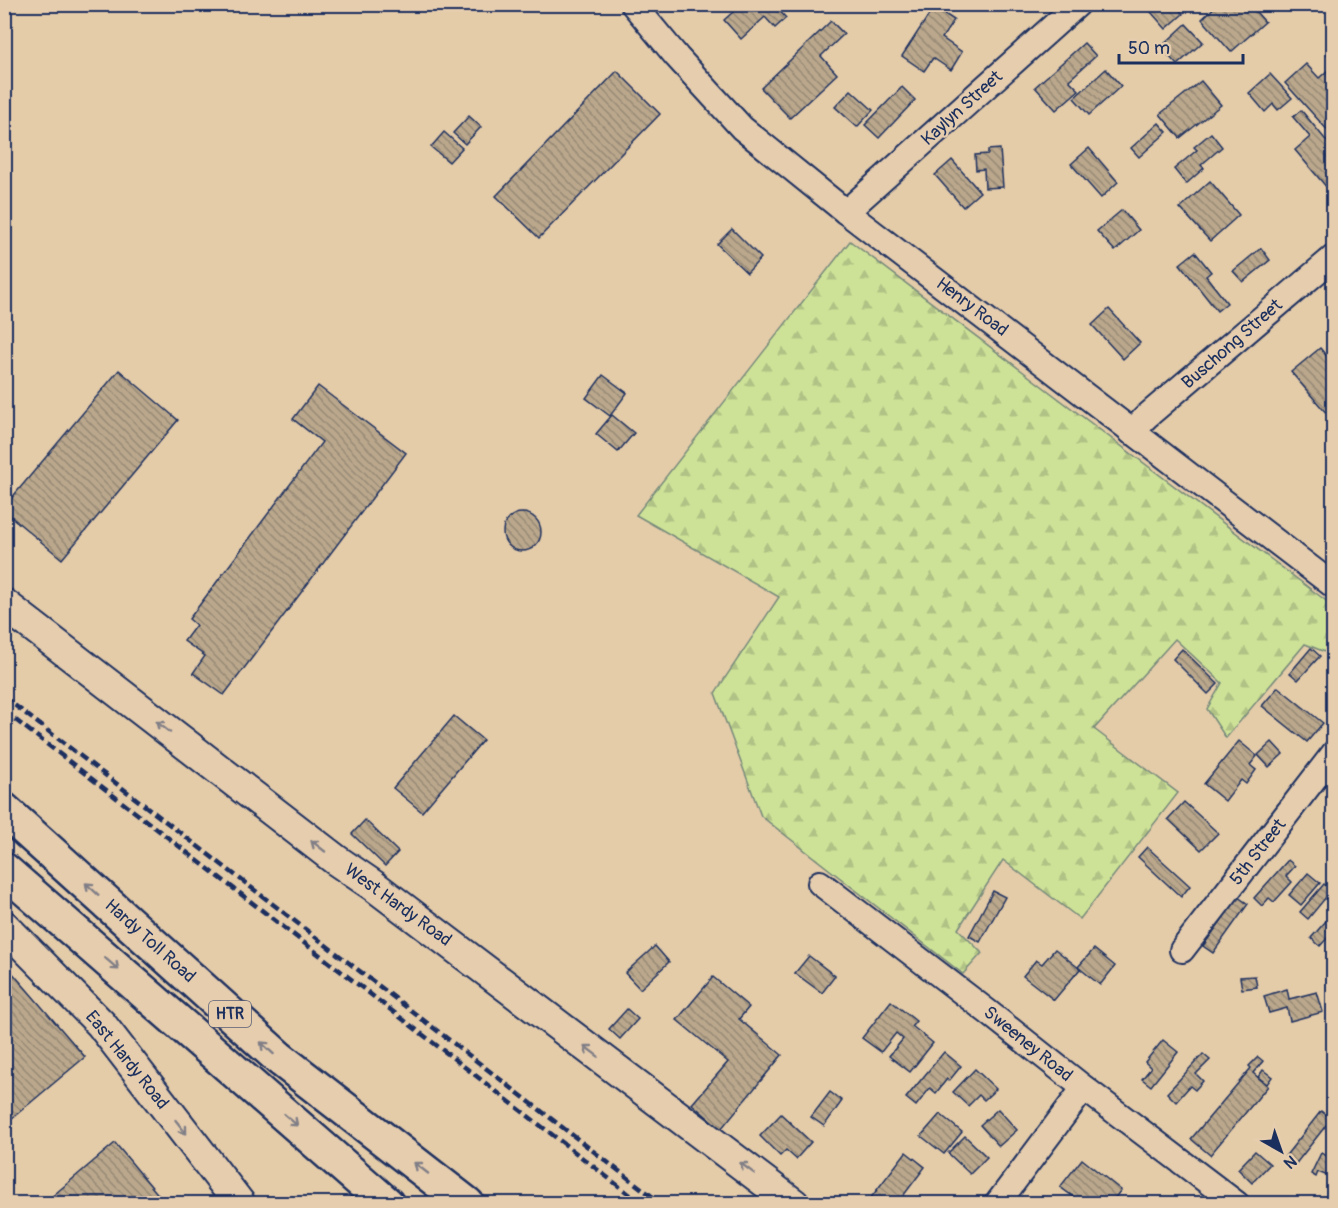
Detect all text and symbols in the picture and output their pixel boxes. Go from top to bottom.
scale bar [1119,27,1244,65]
text: 50 m [1128,37,1170,60]
street label: Kaylyn Street [916,65,1008,151]
street label: Henry Road [931,272,1013,342]
street label: Buschong Street [1177,293,1288,394]
one-way arrow [156,720,172,733]
street label: 5th Street [1225,814,1292,890]
one-way arrow [310,839,326,852]
street label: West Hardy Road [340,858,456,952]
one-way arrow [84,881,99,896]
street label: Hardy Toll Road [100,894,200,988]
one-way arrow [104,957,119,971]
road number: HTR [209,1001,251,1027]
street label: Sweeney Road [979,1001,1077,1087]
street label: East Hardy Road [80,1006,174,1114]
one-way arrow [260,1041,275,1055]
one-way arrow [584,1044,600,1057]
one-way arrow [283,1113,298,1127]
one-way arrow [175,1119,188,1135]
north arrow [1251,1121,1311,1181]
text: N [1279,1151,1301,1173]
one-way arrow [413,1161,429,1174]
one-way arrow [739,1162,755,1175]

